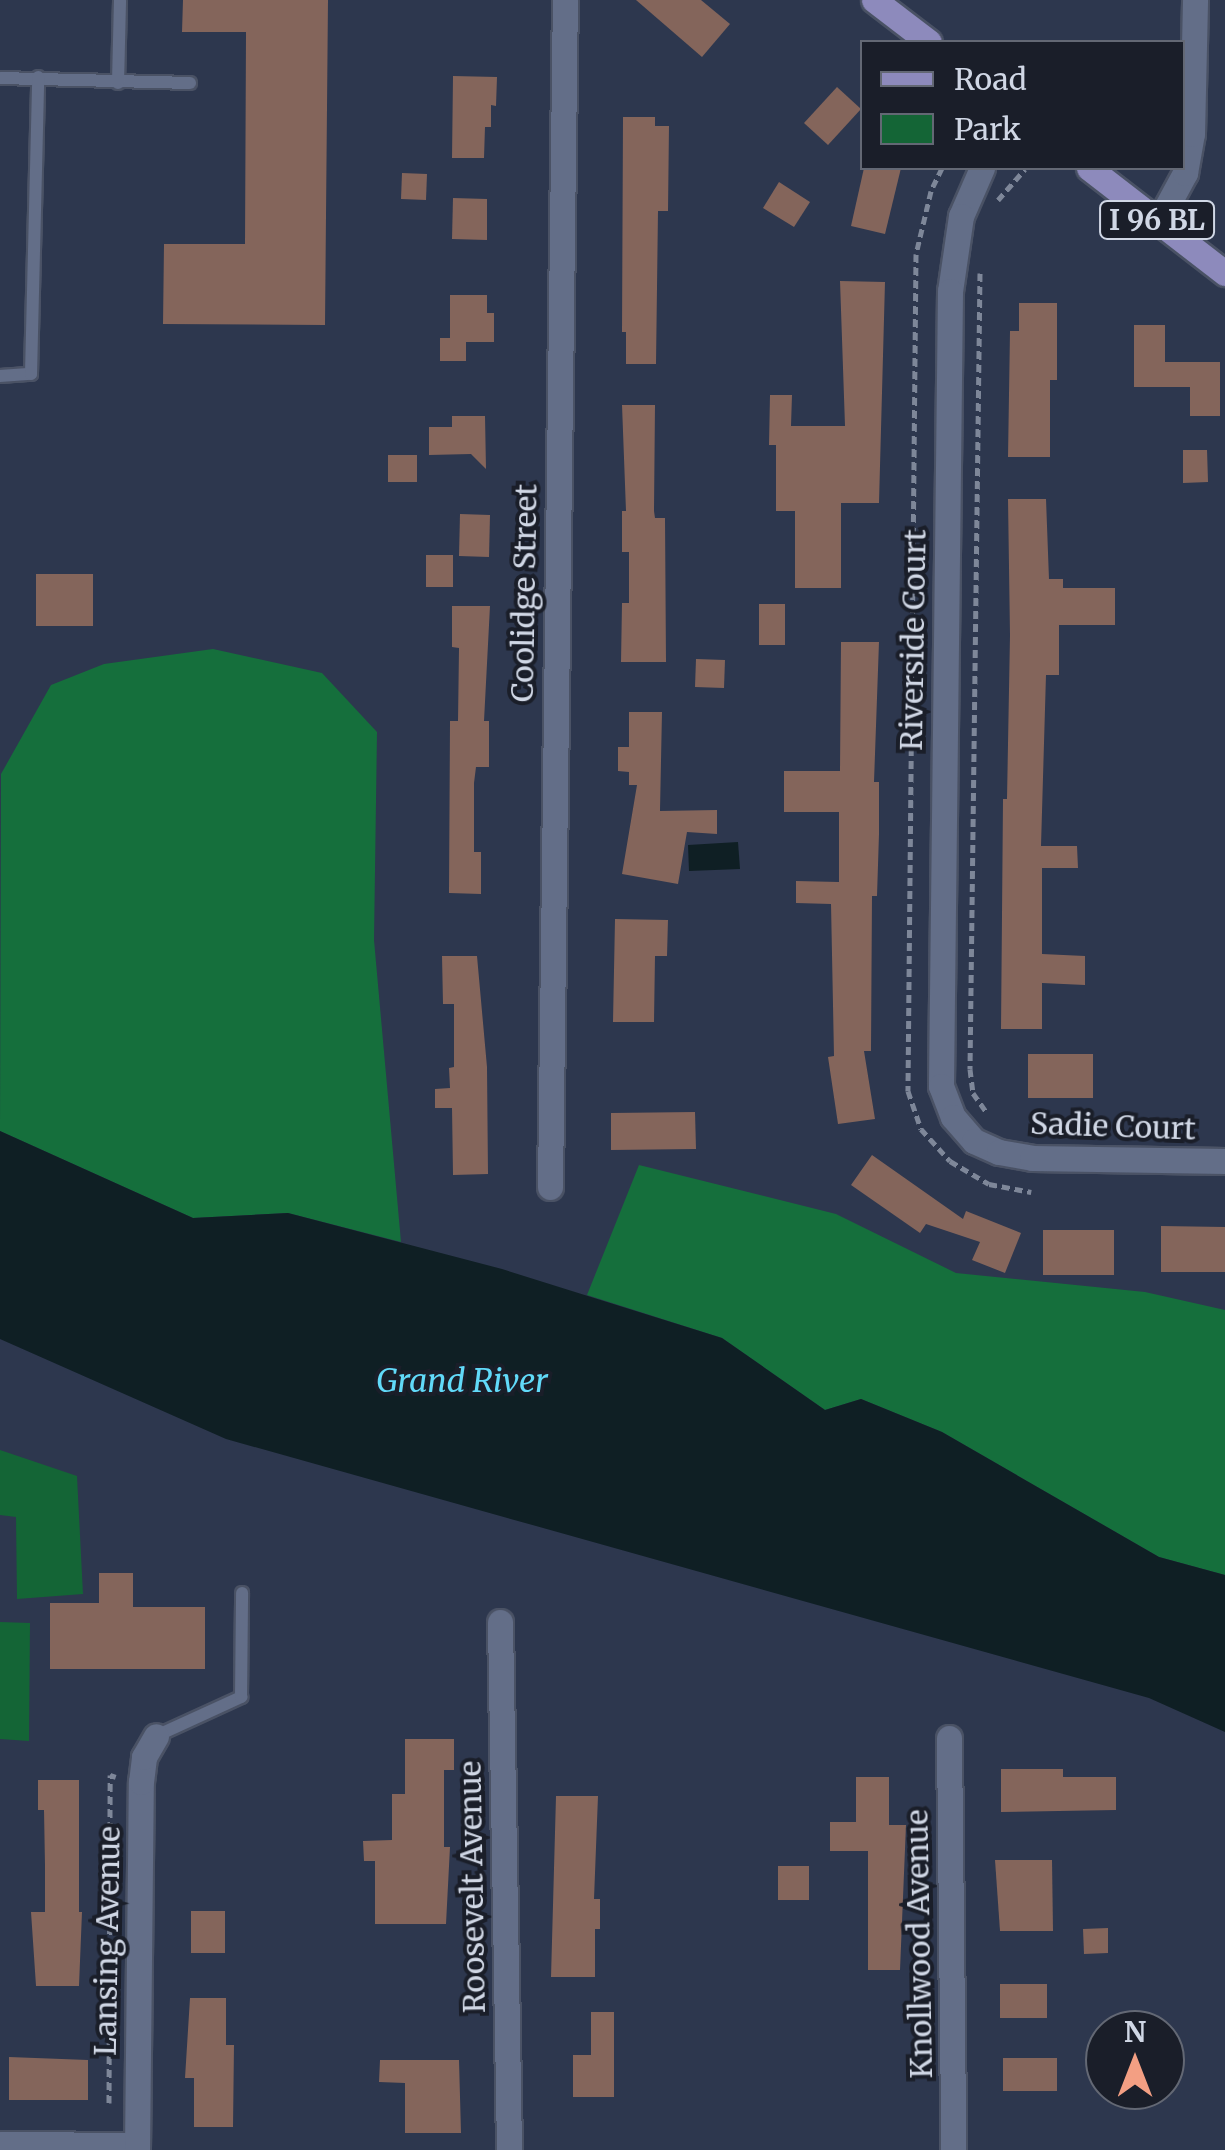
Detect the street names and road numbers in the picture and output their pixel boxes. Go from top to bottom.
road number: I 96 BL [1097,197,1217,243]
street label: Coolidge Street [504,484,544,702]
street label: Riverside Court [893,529,933,751]
street label: Sadie Court [1030,1105,1196,1147]
street label: Roosevelt Avenue [452,1760,492,2014]
street label: Knollwood Avenue [899,1809,939,2079]
street label: Lansing Avenue [87,1826,127,2056]

